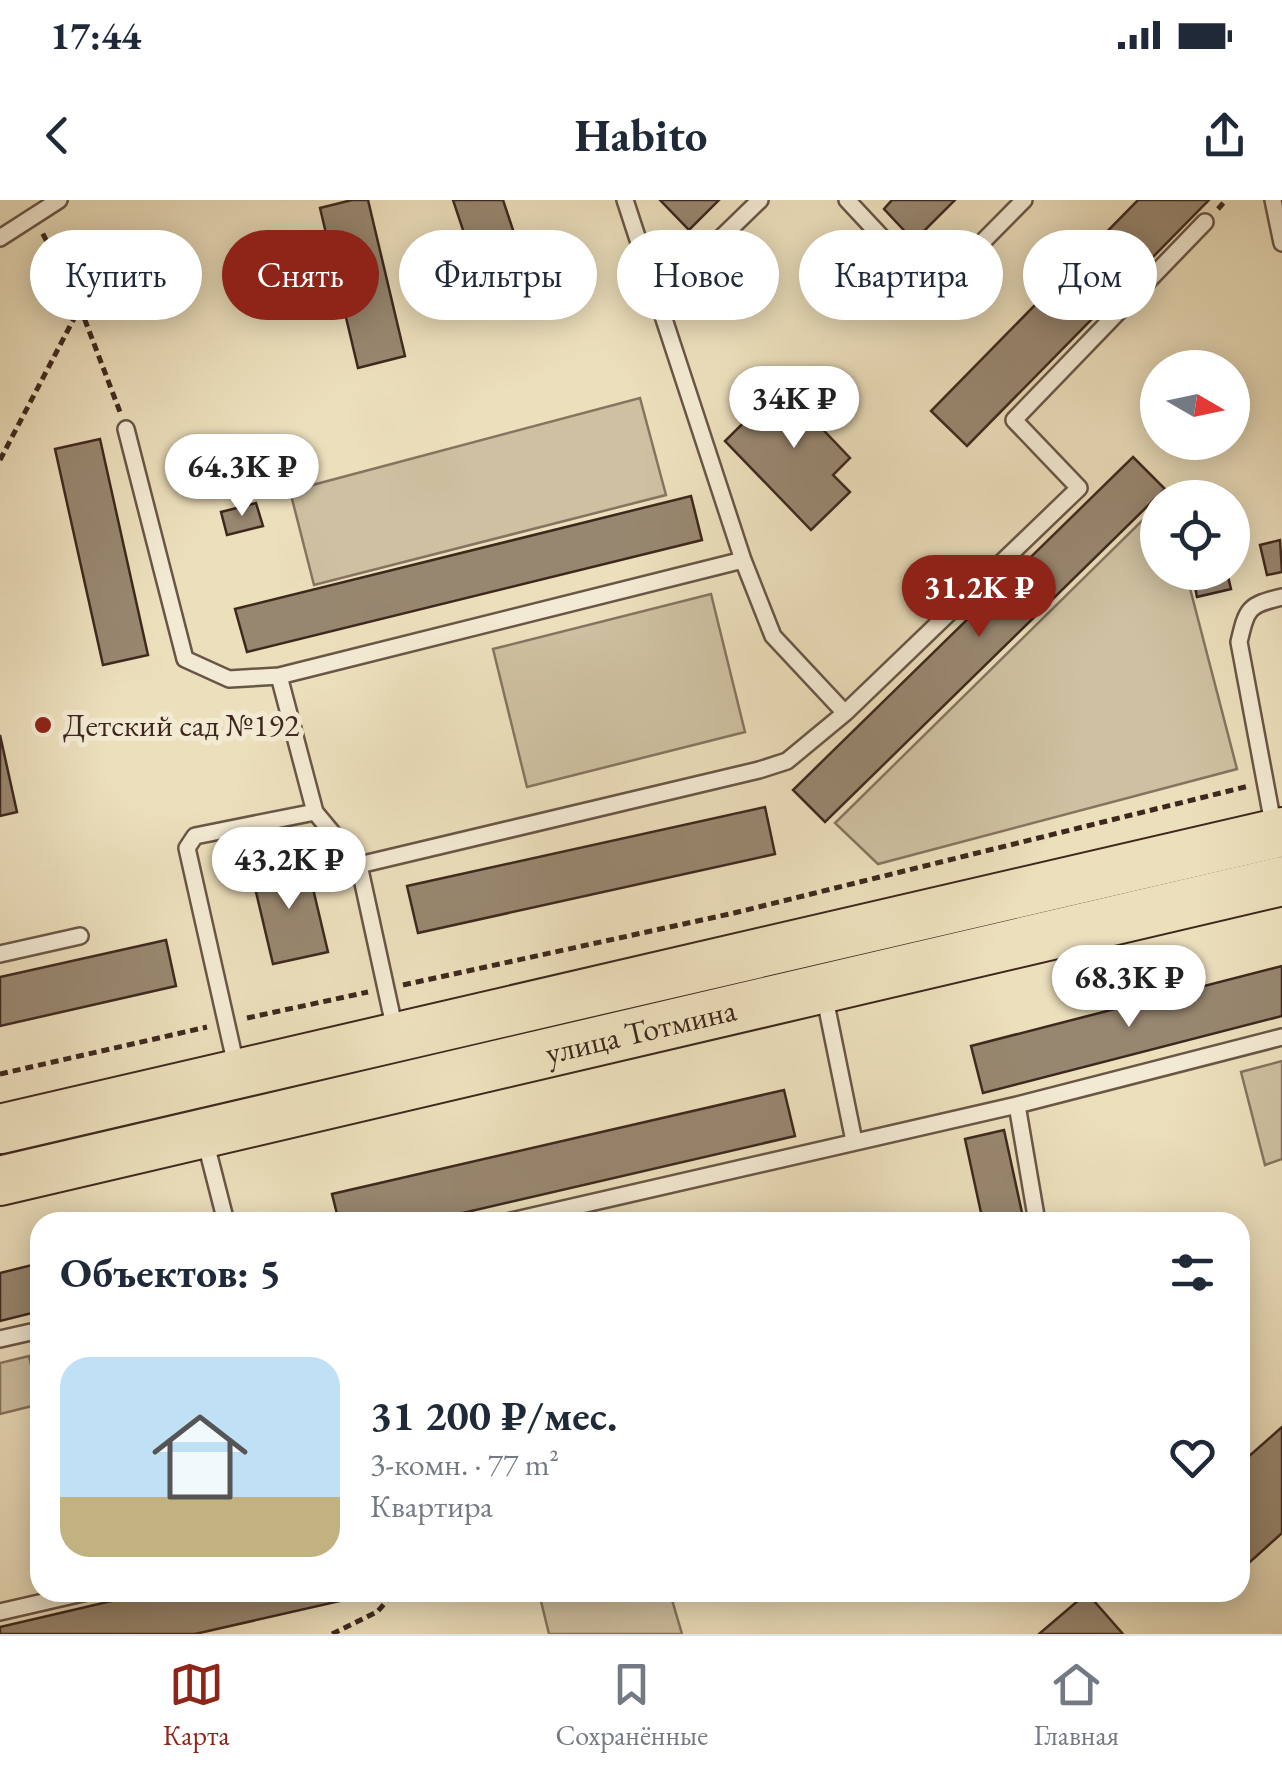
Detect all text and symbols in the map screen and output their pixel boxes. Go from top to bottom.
text: 17:44 [50,11,141,60]
text: Habito [575,106,707,164]
icon: back [30,108,85,163]
icon: share [1197,108,1252,163]
chip: Купить [30,230,202,320]
chip: Снять [222,230,379,320]
chip: Фильтры [399,230,597,320]
chip: Новое [617,230,779,320]
chip: Квартира [799,230,1003,320]
chip: Дом [1023,230,1157,320]
north arrow [1140,350,1250,460]
map controls [1140,350,1250,590]
pin: 34K ₽ [724,366,864,451]
text: 34K ₽ [751,377,837,419]
pin: 64.3K ₽ [150,434,334,519]
text: 64.3K ₽ [187,445,297,487]
button: locate [1140,480,1250,590]
pin: 31.2K ₽ [887,555,1071,640]
text: 31.2K ₽ [924,566,1034,608]
place label: Детский сад №192 [63,704,300,746]
marker: Детский сад №192 [32,714,54,736]
pin: 43.2K ₽ [197,827,381,912]
text: 43.2K ₽ [234,838,344,880]
pin: 68.3K ₽ [1037,945,1221,1030]
text: 68.3K ₽ [1074,956,1184,998]
street label: улица Тотмина [541,988,740,1074]
text: Объектов: 5 [60,1245,281,1300]
icon: filters [1165,1245,1220,1300]
text: 31 200 ₽/мес. [370,1388,617,1443]
icon: home [140,1397,260,1517]
icon: heart [1165,1430,1220,1485]
text: 3-комн. · 77 m² [370,1443,559,1485]
text: Квартира [370,1485,493,1527]
tab: Карта [163,1657,230,1753]
tab: Сохранённые [555,1657,708,1753]
tab: Главная [1034,1657,1119,1753]

